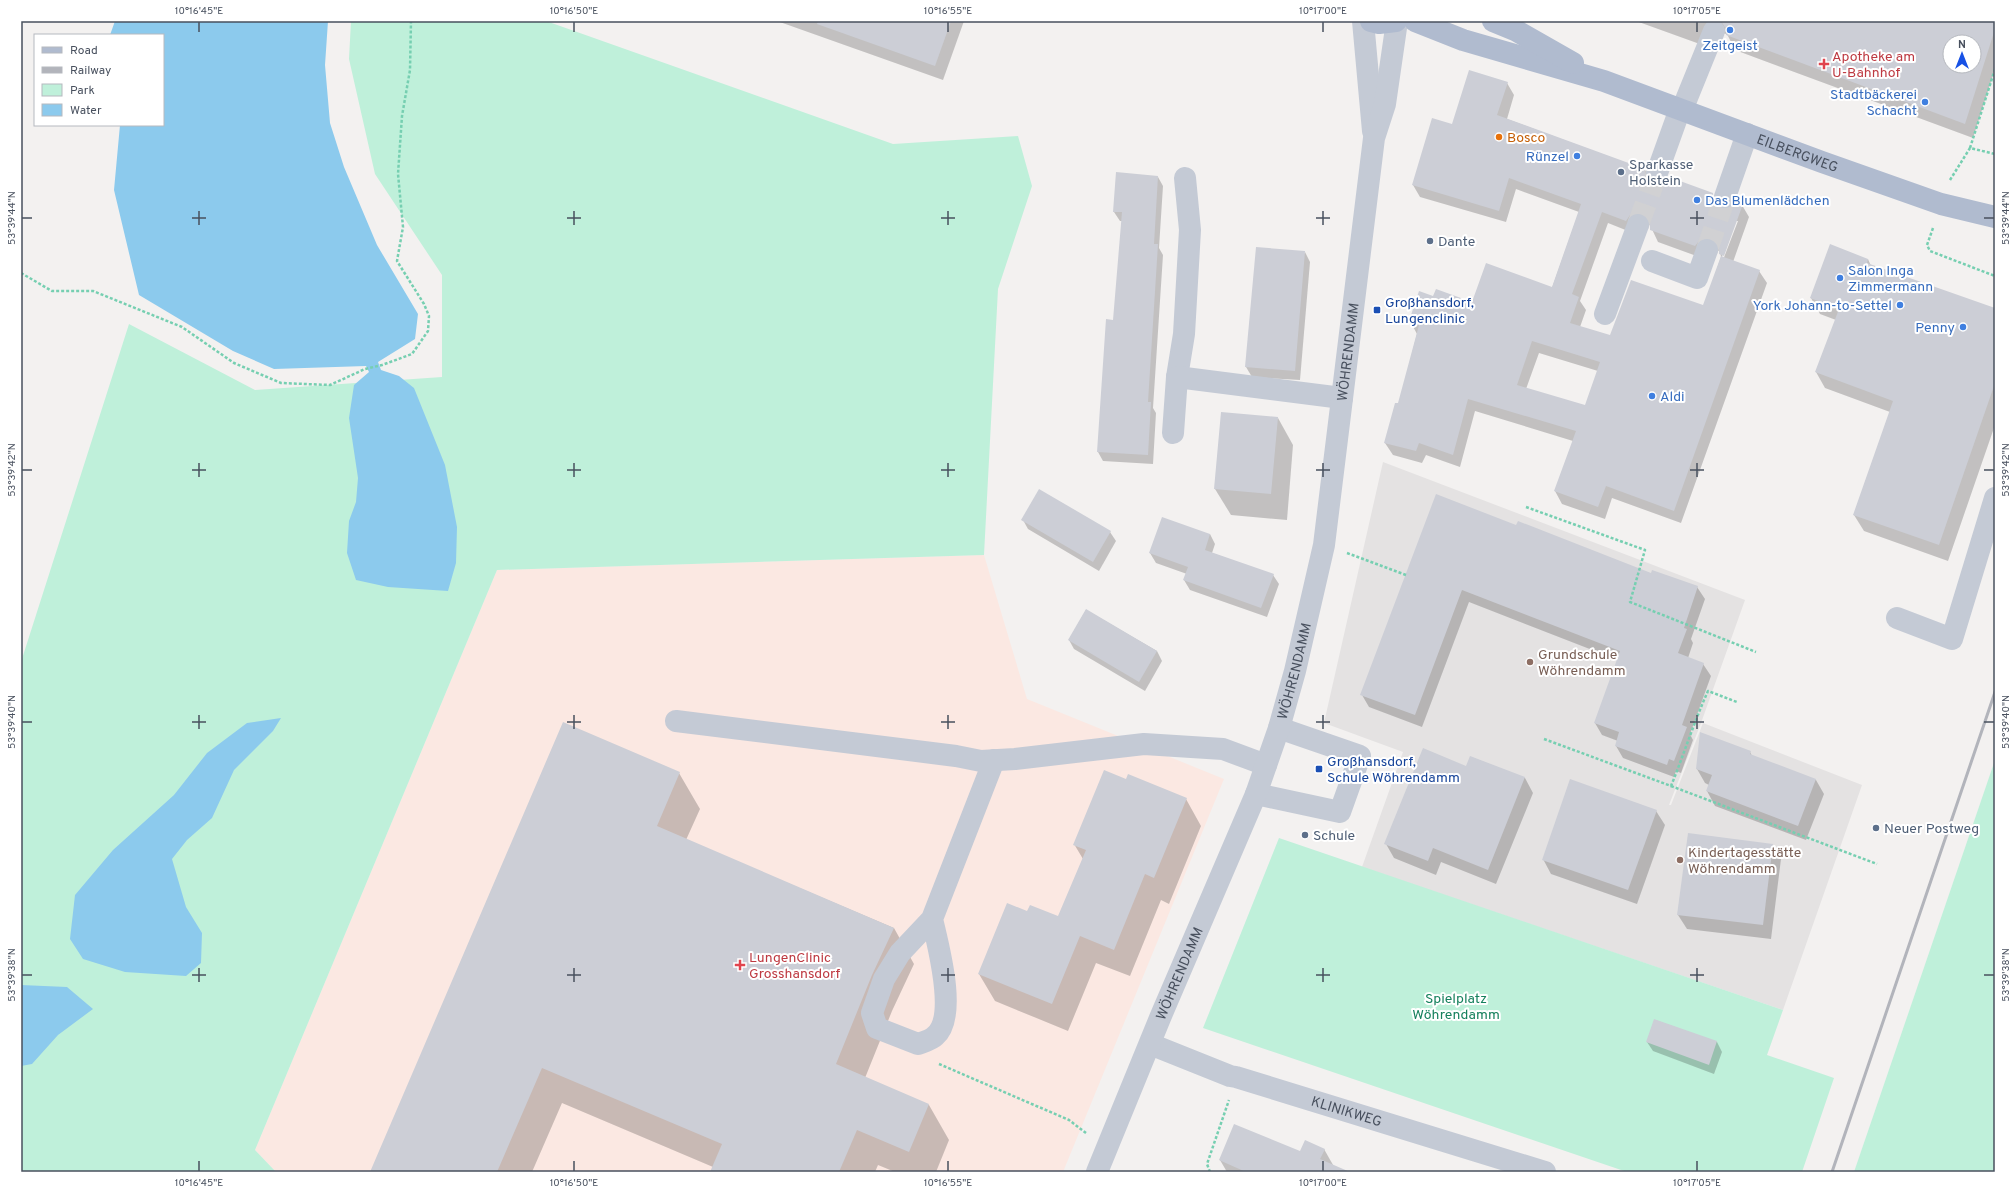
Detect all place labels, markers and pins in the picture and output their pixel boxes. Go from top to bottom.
marker: Zeitgeist [1725,25,1735,35]
place label: Zeitgeist [1702,38,1758,55]
place label: Apotheke am U-Bahnhof [1832,49,1915,82]
marker: Apotheke am U-Bahnhof [1819,59,1829,69]
place label: Stadtbäckerei Schacht [1830,87,1917,120]
marker: Stadtbäckerei Schacht [1920,97,1930,107]
place label: Bosco [1507,130,1546,147]
marker: Bosco [1494,132,1504,142]
place label: Rünzel [1526,149,1569,166]
marker: Rünzel [1572,151,1582,161]
place label: Sparkasse Holstein [1629,157,1693,190]
marker: Sparkasse Holstein [1616,167,1626,177]
place label: Das Blumenlädchen [1705,193,1830,210]
marker: Das Blumenlädchen [1692,195,1702,205]
place label: Dante [1438,234,1475,251]
marker: Dante [1425,236,1435,246]
place label: Salon Inga Zimmermann [1848,263,1933,296]
marker: Salon Inga Zimmermann [1835,273,1845,283]
place label: Großhansdorf, Lungenclinic [1385,295,1474,328]
place label: York Johann-to-Settel [1753,298,1892,315]
marker: York Johann-to-Settel [1895,300,1905,310]
marker: Großhansdorf, Lungenclinic [1372,305,1382,315]
place label: Penny [1915,320,1955,337]
marker: Penny [1958,322,1968,332]
place label: Aldi [1660,389,1685,406]
marker: Aldi [1647,391,1657,401]
place label: Grundschule Wöhrendamm [1538,647,1626,680]
marker: Grundschule Wöhrendamm [1525,657,1535,667]
place label: Großhansdorf, Schule Wöhrendamm [1327,754,1460,787]
marker: Großhansdorf, Schule Wöhrendamm [1314,764,1324,774]
place label: Neuer Postweg [1884,821,1979,838]
marker: Neuer Postweg [1871,823,1881,833]
place label: Schule [1313,828,1355,845]
marker: Schule [1300,830,1310,840]
place label: Kindertagesstätte Wöhrendamm [1688,845,1801,878]
marker: Kindertagesstätte Wöhrendamm [1675,855,1685,865]
place label: LungenClinic Grosshansdorf [749,950,841,983]
marker: LungenClinic Grosshansdorf [734,959,746,971]

